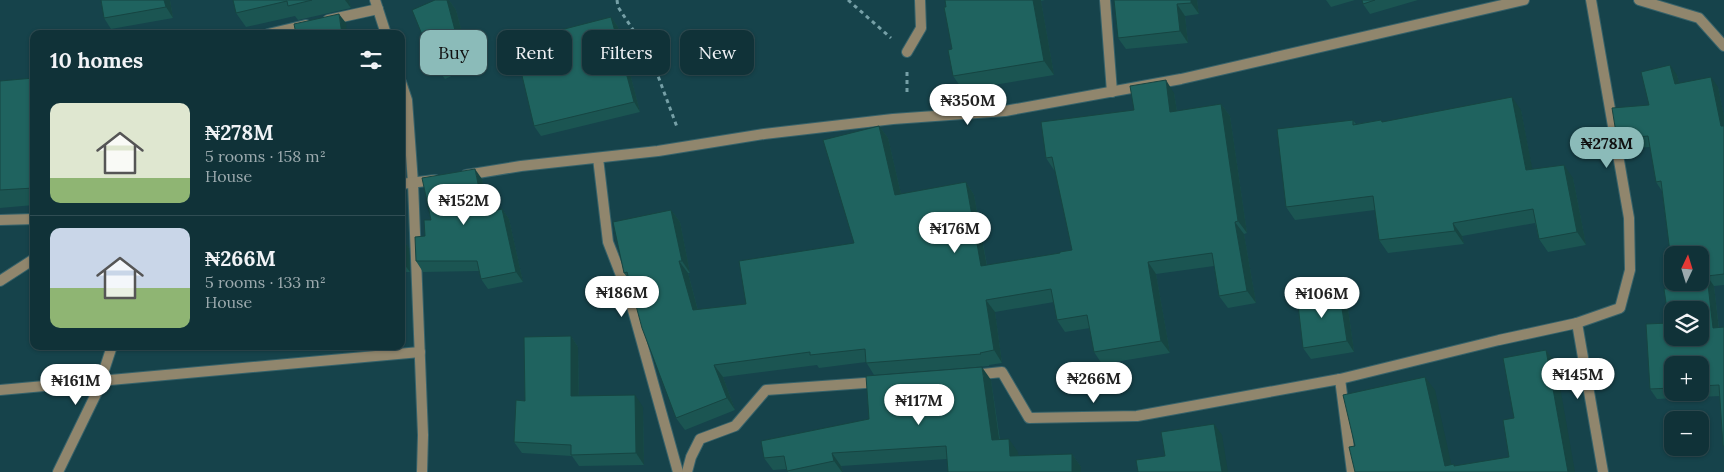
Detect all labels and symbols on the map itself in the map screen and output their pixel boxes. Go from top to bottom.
pin: ₦350M [933,84,1003,126]
pin: ₦278M [1572,126,1642,169]
pin: ₦152M [429,184,499,226]
pin: ₦176M [920,212,990,254]
north arrow [1664,246,1709,291]
pin: ₦186M [587,276,657,318]
pin: ₦106M [1287,276,1357,319]
pin: ₦145M [1543,358,1613,400]
pin: ₦266M [1059,362,1129,404]
pin: ₦161M [41,364,111,406]
pin: ₦117M [884,384,954,426]

